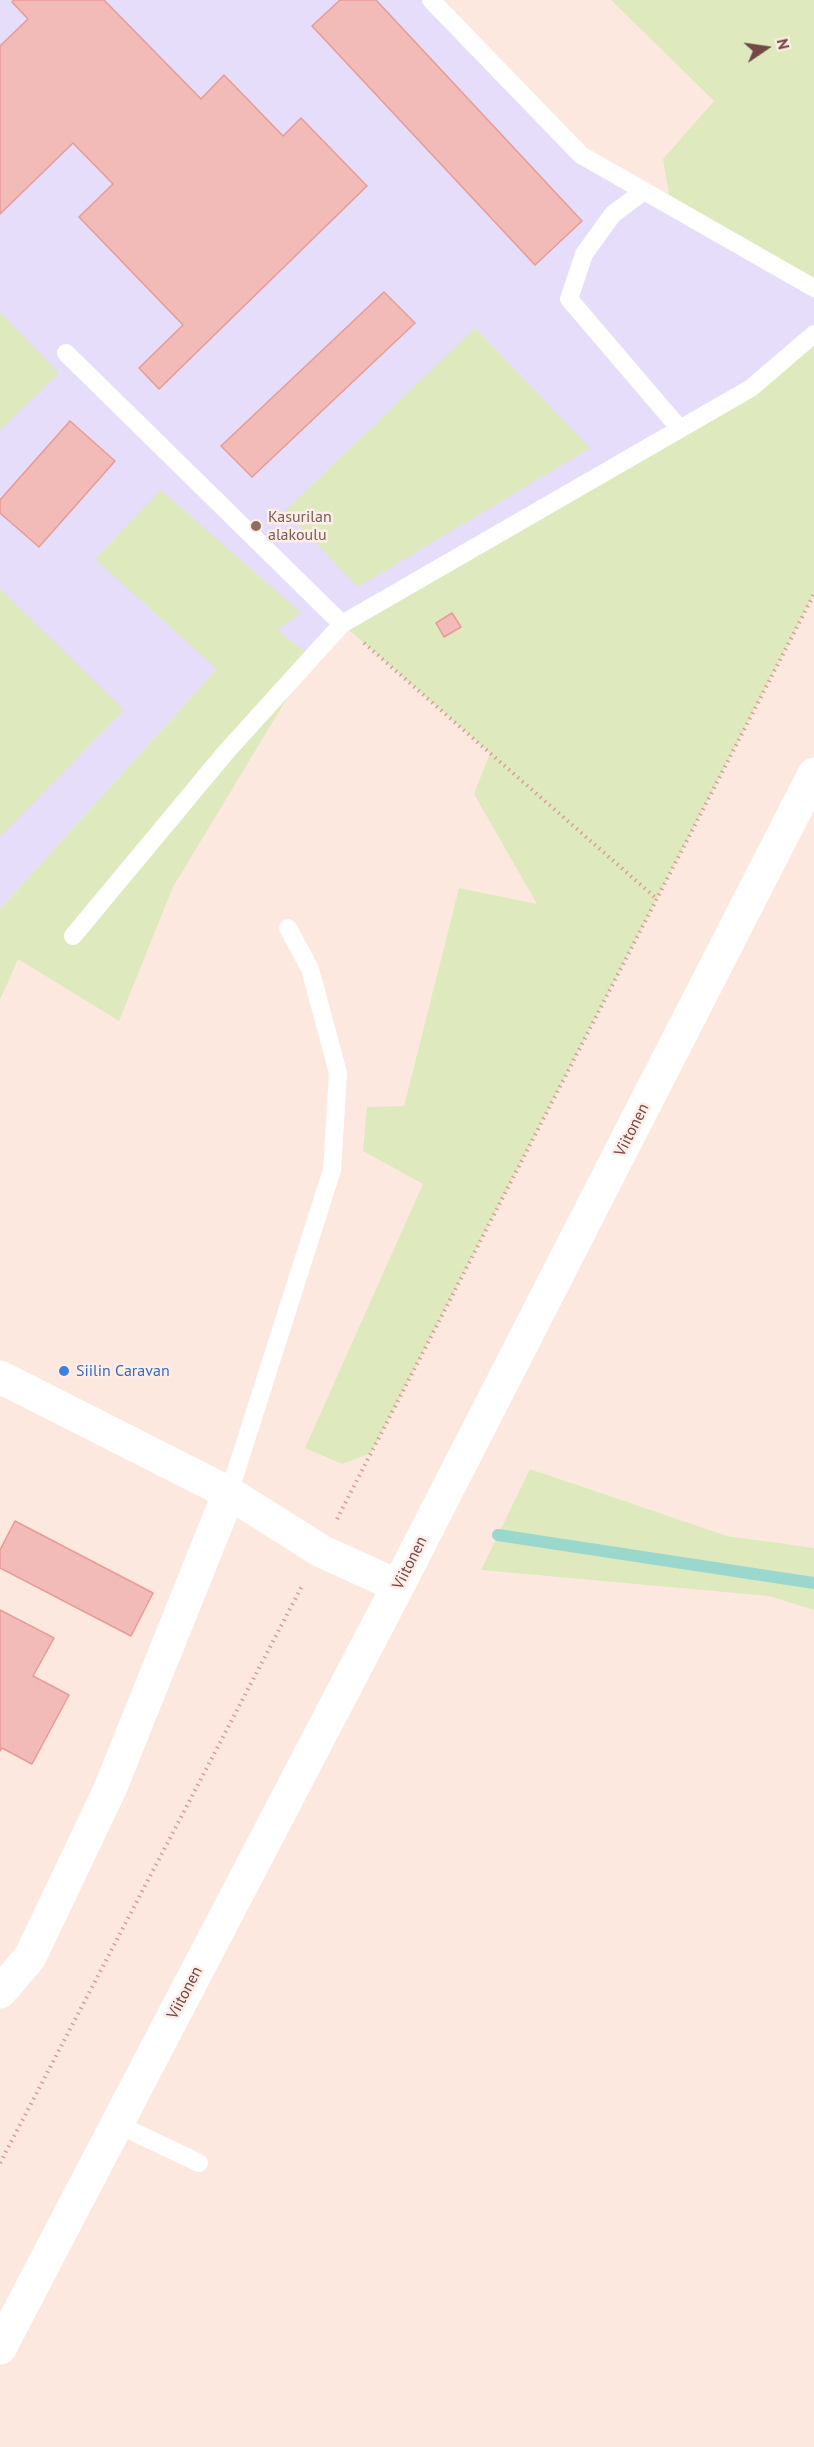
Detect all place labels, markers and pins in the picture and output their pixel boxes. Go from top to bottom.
place label: Kasurilan alakoulu [268,507,332,545]
marker: Kasurilan alakoulu [249,519,263,533]
place label: Siilin Caravan [76,1361,170,1381]
marker: Siilin Caravan [57,1364,71,1378]

